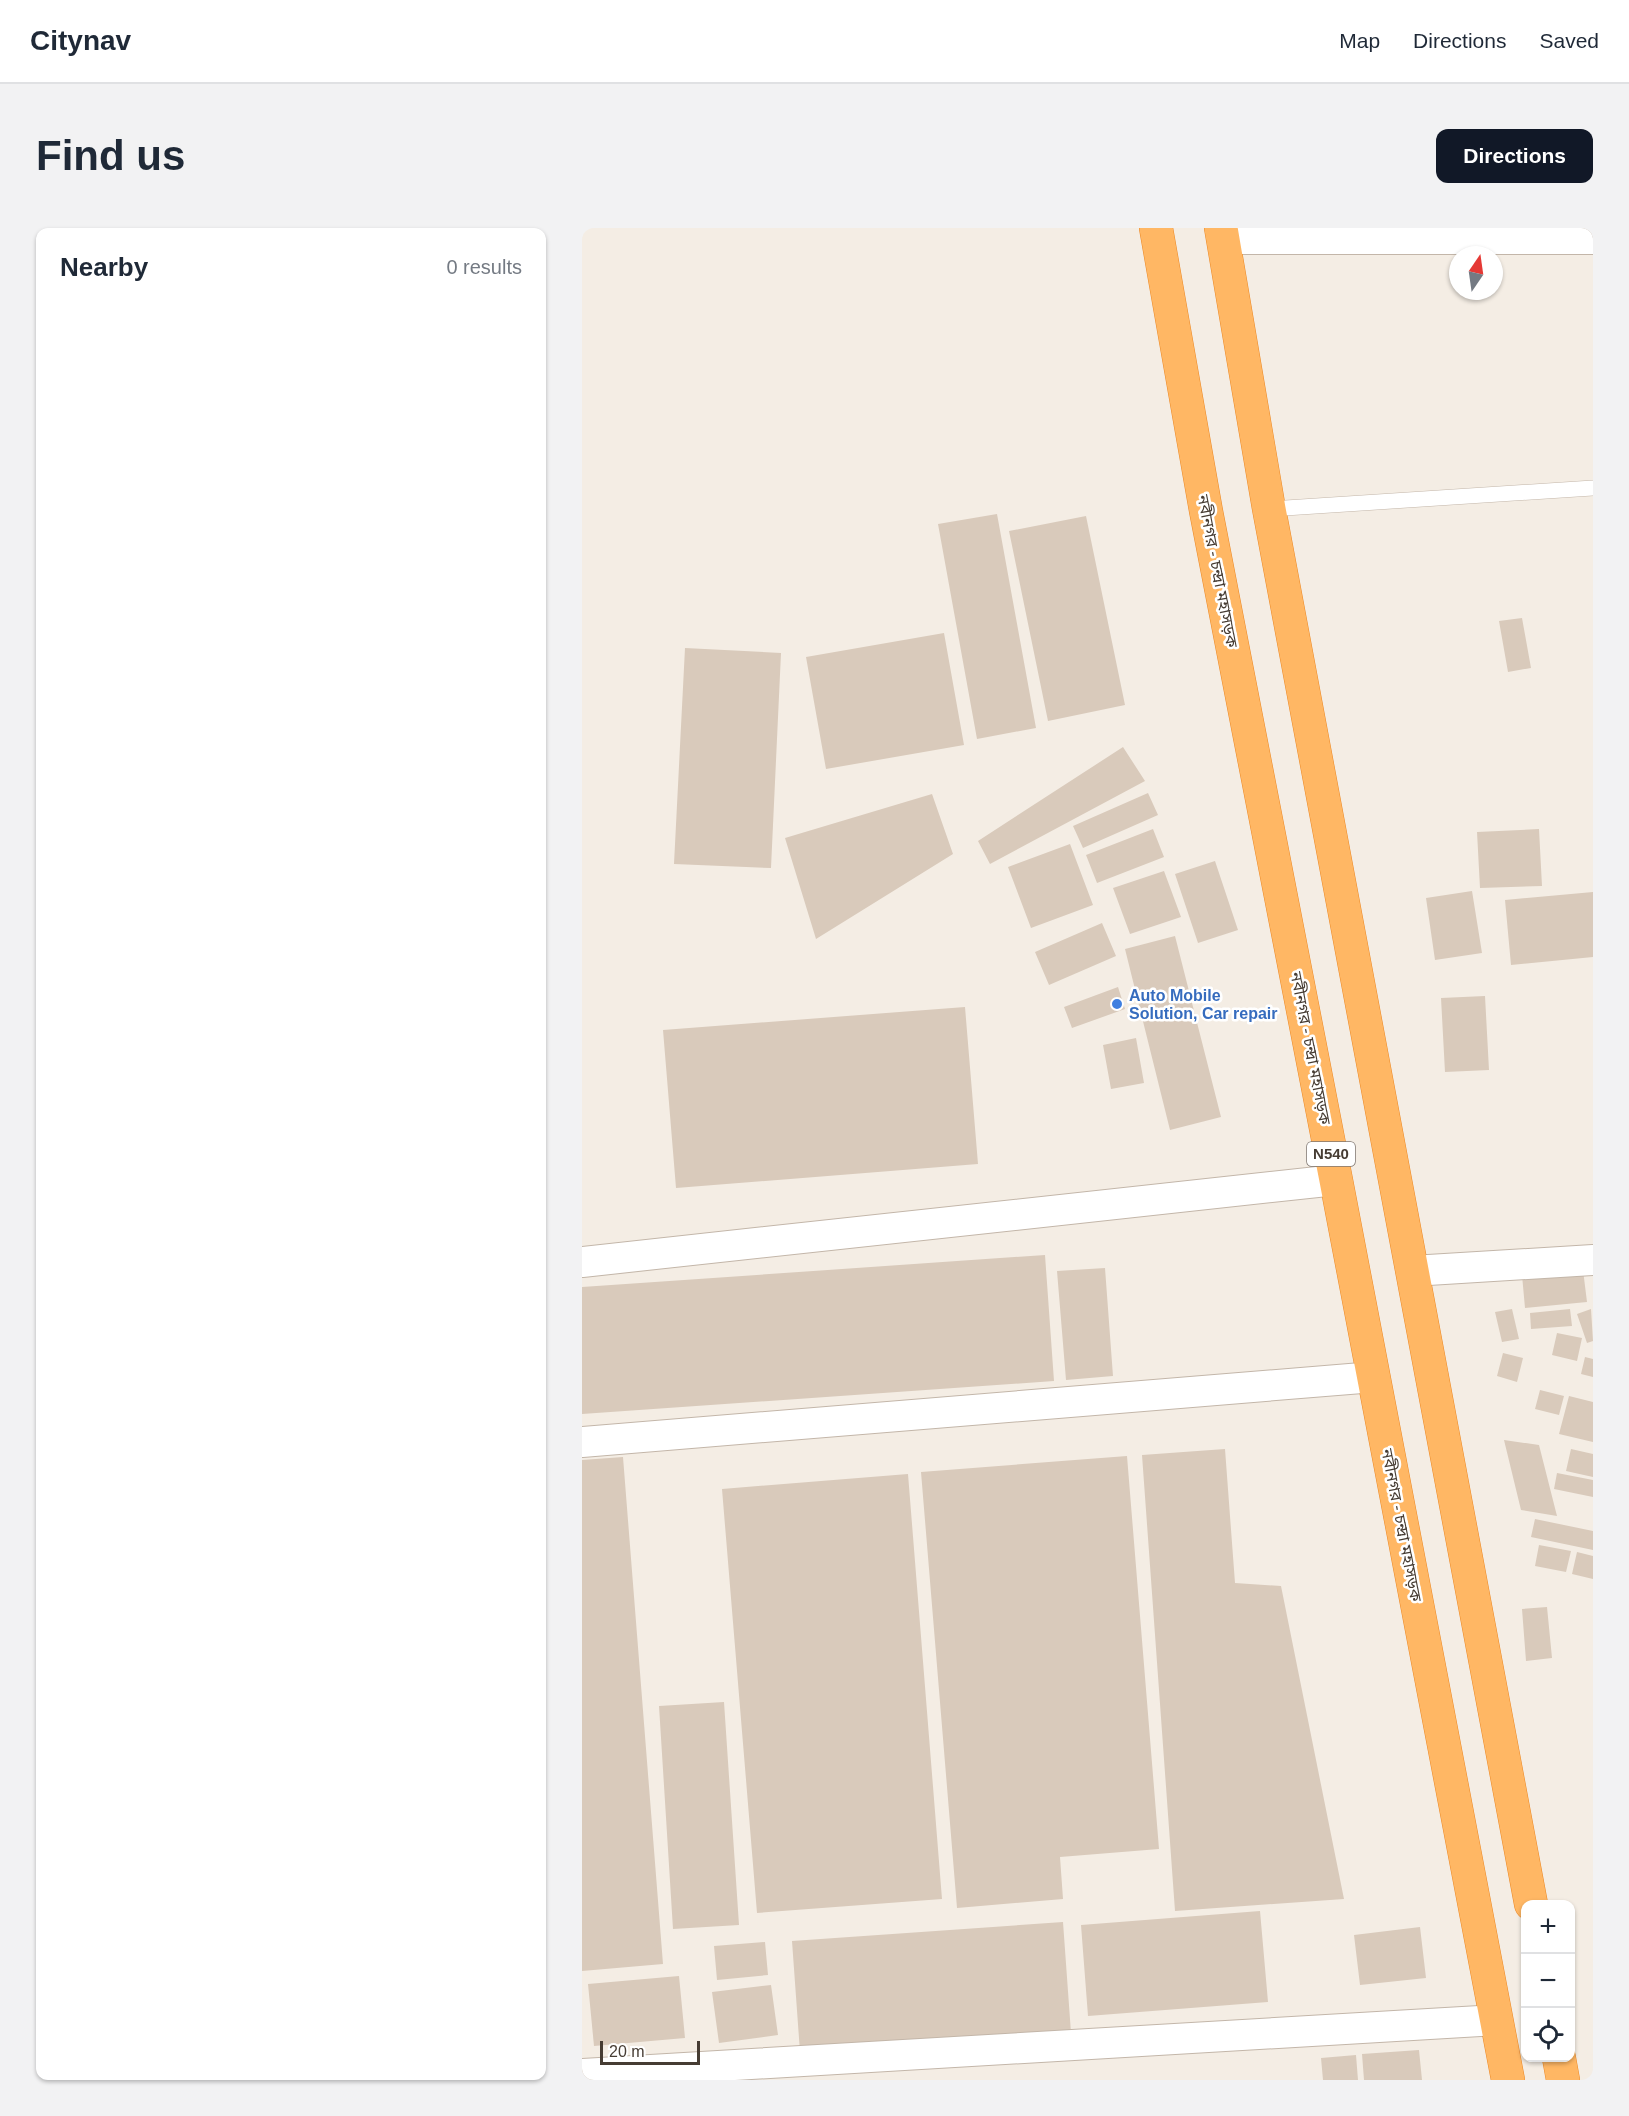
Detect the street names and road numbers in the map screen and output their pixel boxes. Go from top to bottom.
street label: নবীনগর - চন্দ্রা মহাসড়ক [1194,492,1242,650]
street label: নবীনগর - চন্দ্রা মহাসড়ক [1287,969,1335,1127]
road number: N540 [1307,1142,1355,1166]
street label: নবীনগর - চন্দ্রা মহাসড়ক [1378,1446,1426,1604]

